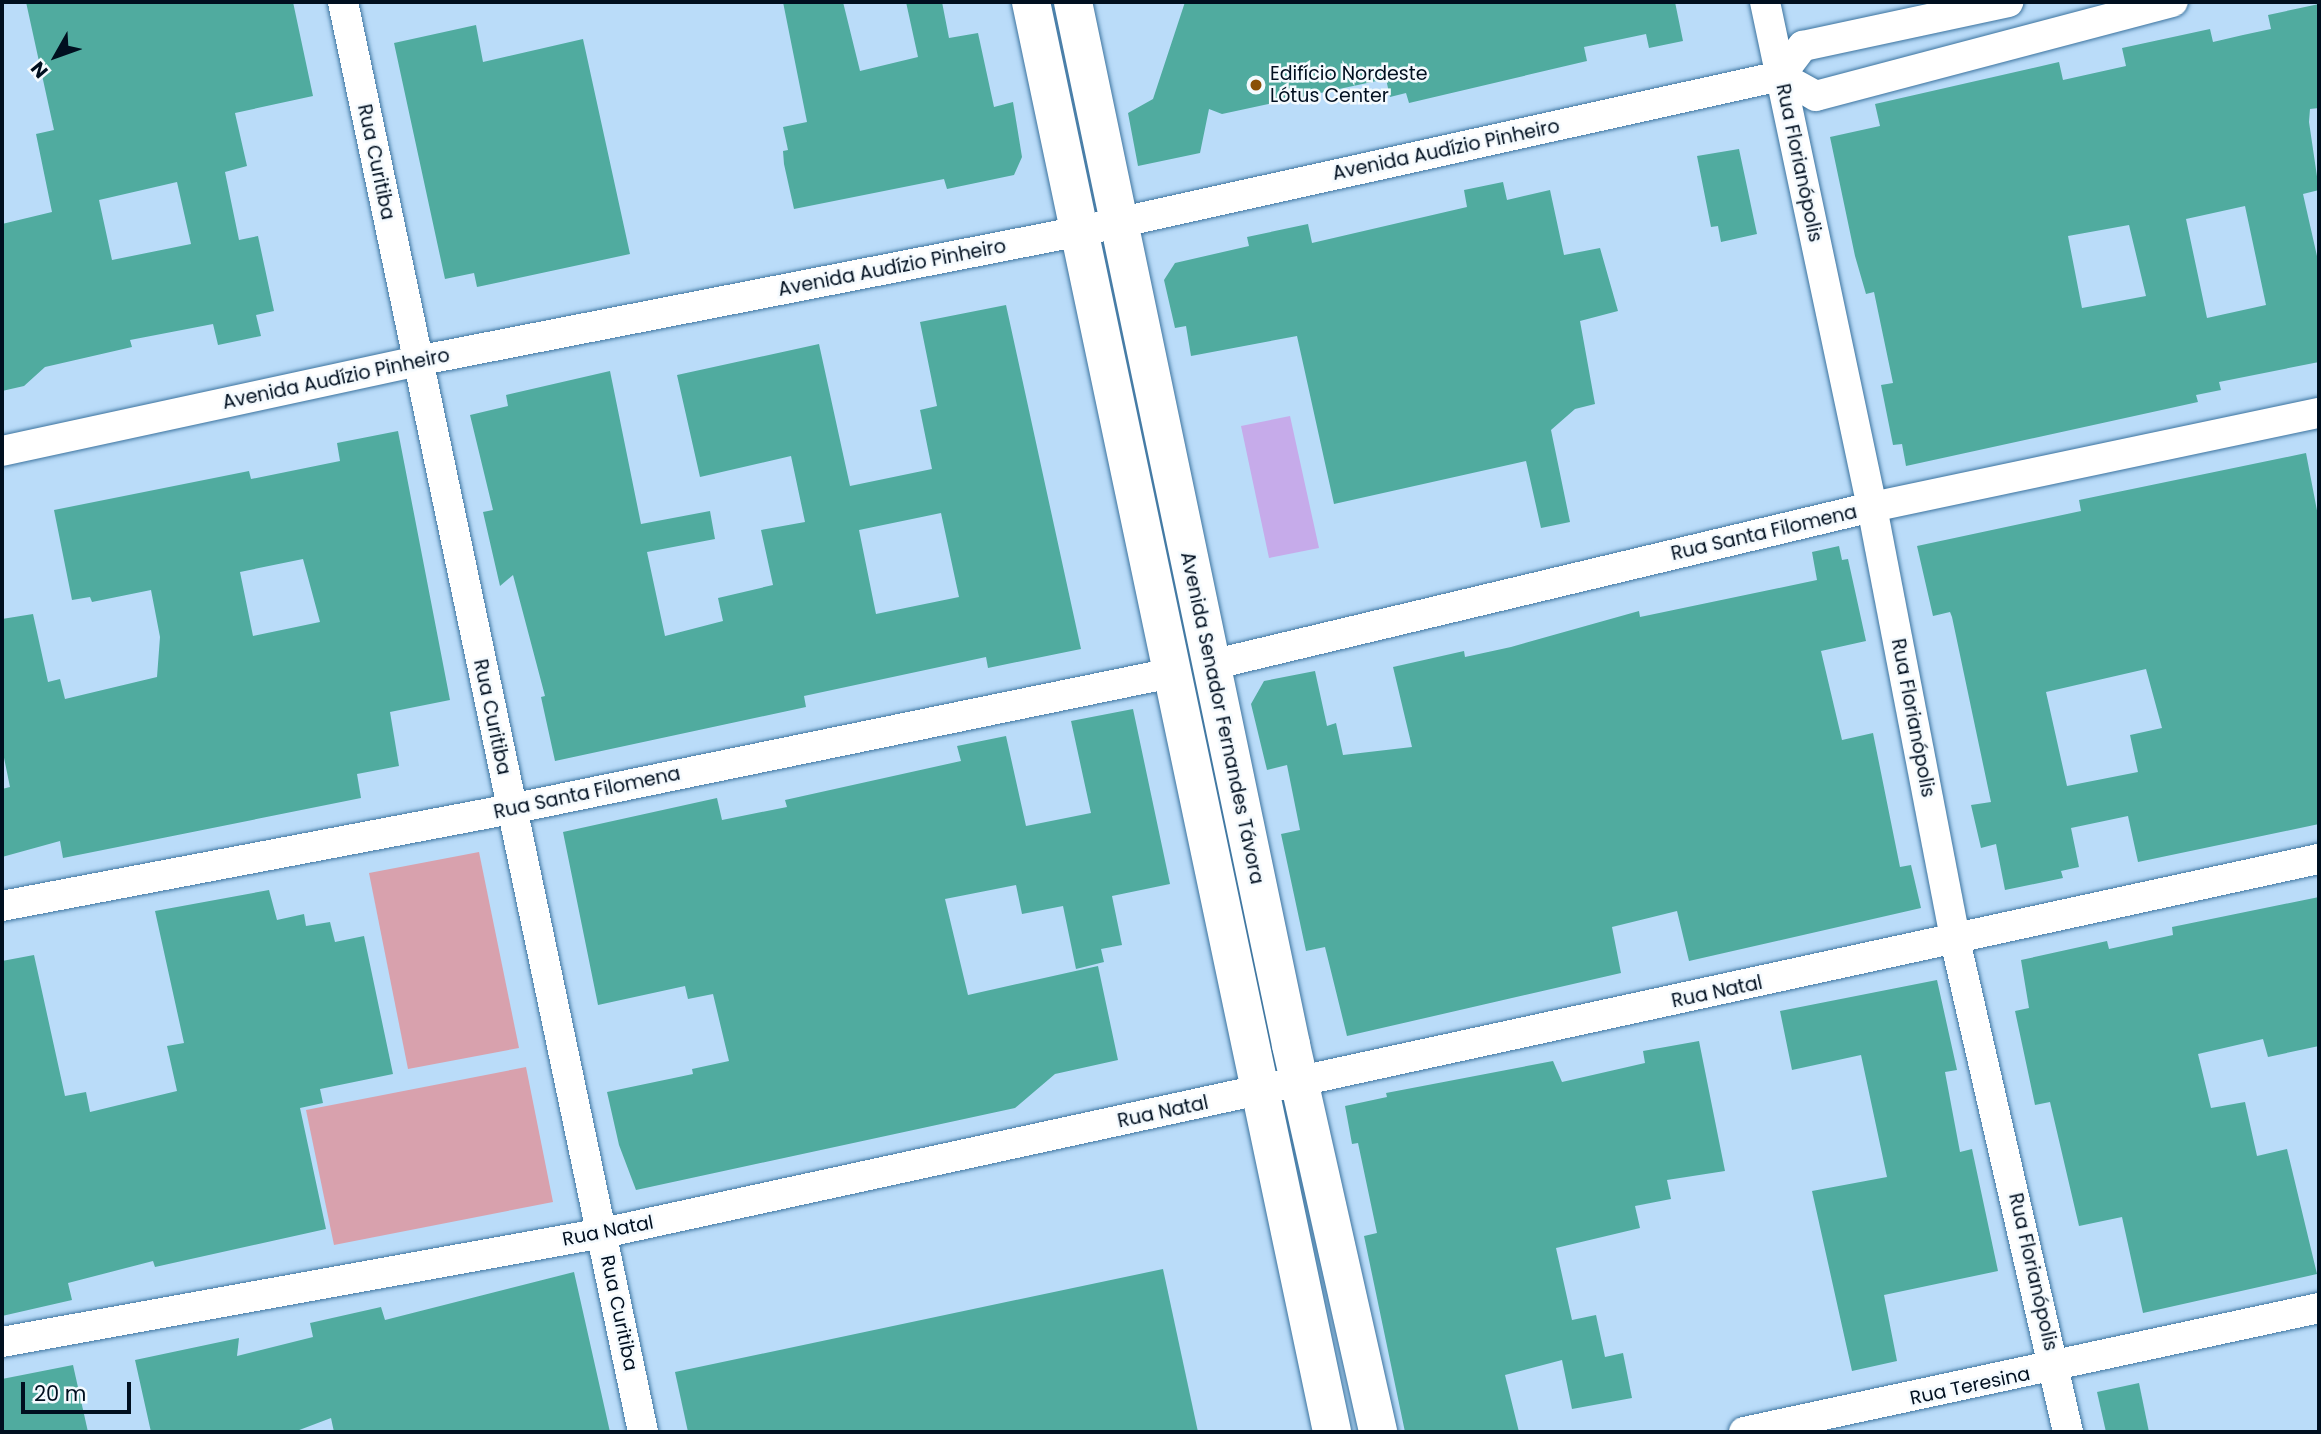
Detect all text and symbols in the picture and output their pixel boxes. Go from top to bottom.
north arrow [21,21,91,91]
text: N [25,56,54,84]
place label: Edifício Nordeste Lótus Center [1270,63,1427,107]
marker: Edifício Nordeste Lótus Center [1248,77,1264,93]
street label: Rua Florianópolis [1771,82,1827,244]
street label: Rua Curitiba [353,102,399,222]
street label: Avenida Audízio Pinheiro [1330,115,1562,185]
street label: Avenida Audízio Pinheiro [776,235,1008,301]
street label: Avenida Audízio Pinheiro [220,344,452,414]
street label: Rua Santa Filomena [1669,501,1859,565]
street label: Avenida Senador Fernandes Távora [1176,550,1268,886]
street label: Rua Florianópolis [1886,637,1940,799]
street label: Rua Curitiba [469,657,515,777]
street label: Rua Santa Filomena [492,762,682,824]
street label: Rua Natal [1670,971,1764,1013]
street label: Rua Natal [1116,1091,1210,1133]
street label: Rua Florianópolis [2004,1191,2062,1353]
street label: Rua Natal [561,1211,655,1251]
street label: Rua Curitiba [596,1253,642,1373]
street label: Rua Teresina [1908,1362,2032,1410]
scale bar [24,1368,135,1412]
text: 20 m [34,1379,87,1408]

